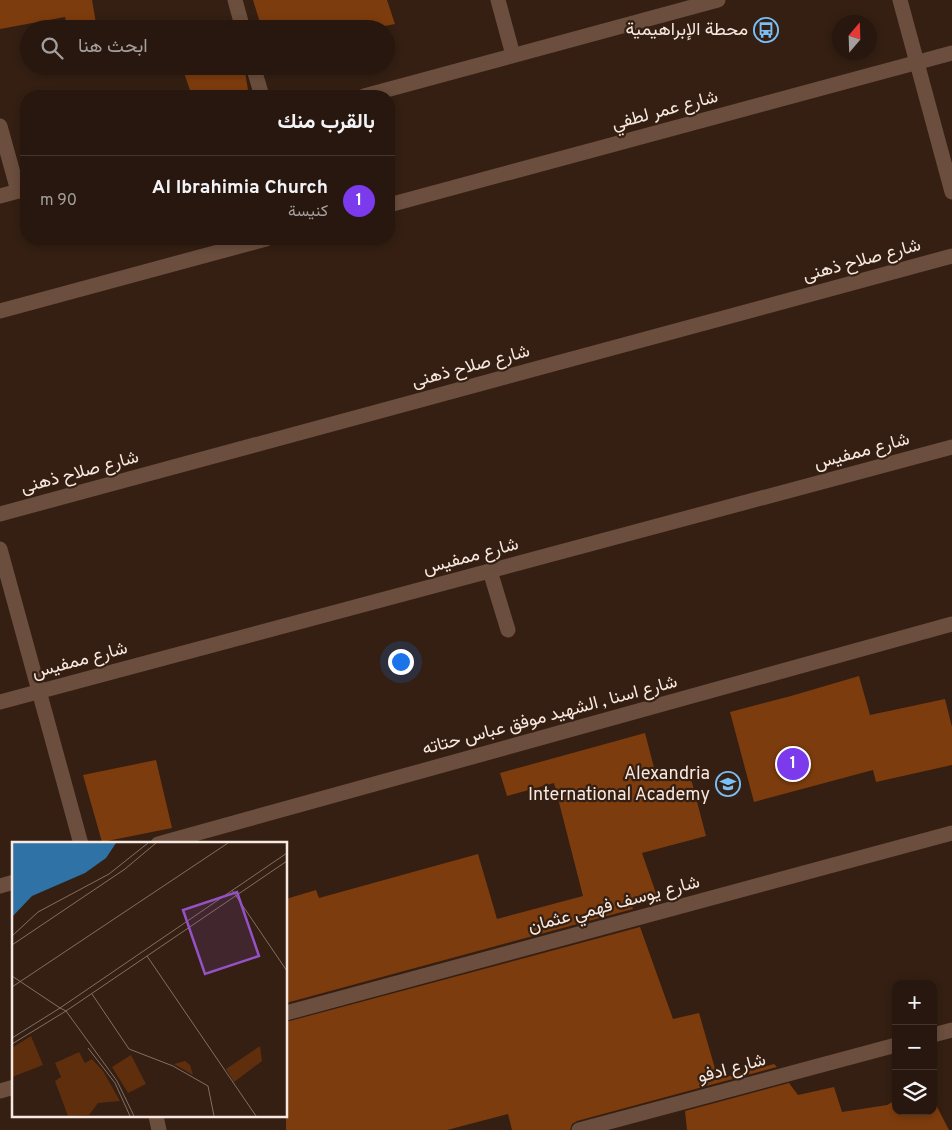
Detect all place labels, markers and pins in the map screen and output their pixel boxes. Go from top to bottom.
bus stop icon: محطة الإبراهيمية [753,17,779,43]
place label: محطة الإبراهيمية [626,19,748,42]
pin: 1 [777,745,809,783]
place label: Alexandria International Academy [528,763,710,807]
school or university icon: Alexandria International Academy [715,771,741,797]

